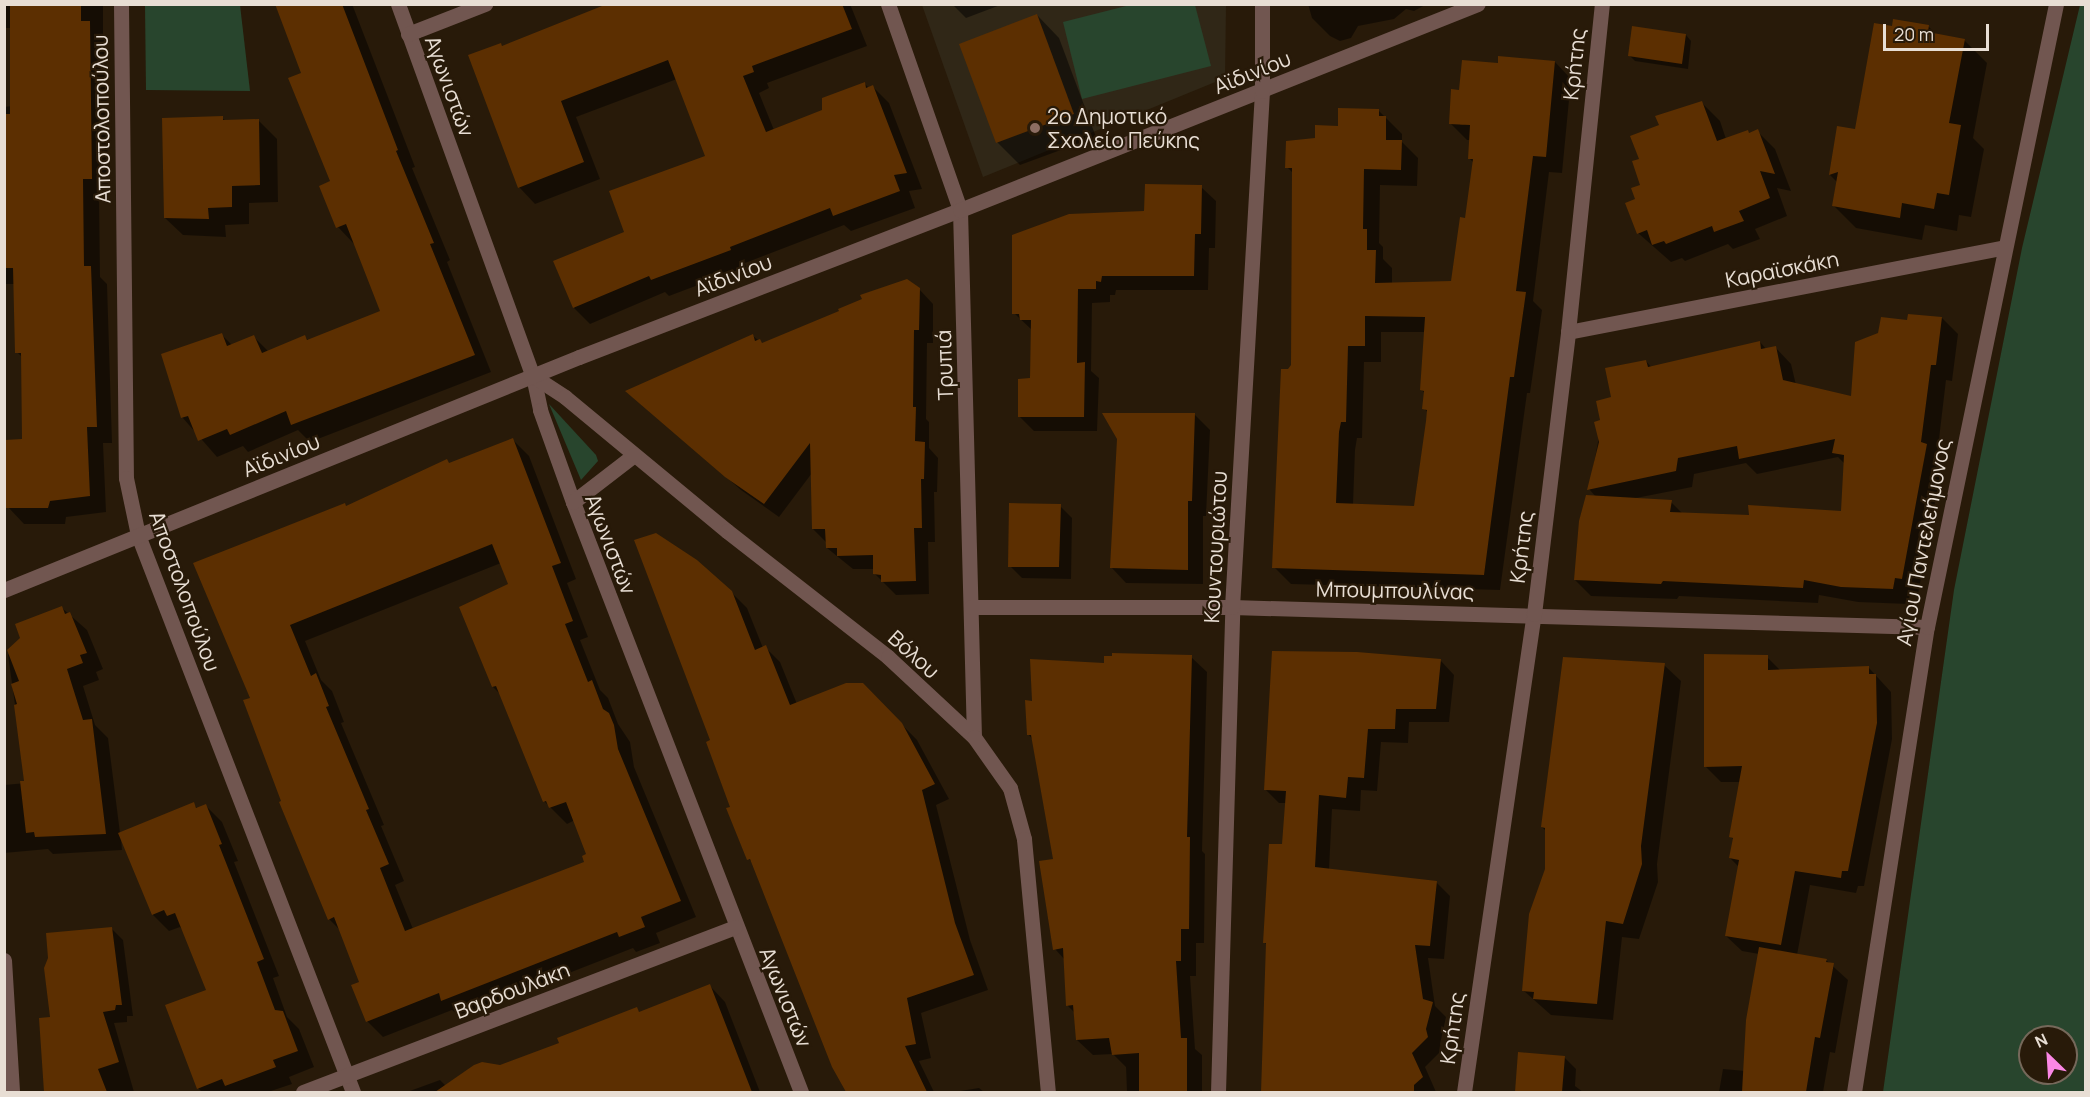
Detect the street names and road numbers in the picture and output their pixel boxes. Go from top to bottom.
street label: Κρήτης [1558,27,1590,101]
street label: Αγωνιστών [420,32,480,140]
street label: Αποστολοπούλου [87,34,115,204]
street label: Αϊδινίου [1210,45,1294,99]
street label: Καραϊσκάκη [1723,246,1841,292]
street label: Αϊδινίου [691,249,775,301]
street label: Τρυπιά [930,329,958,401]
street label: Αϊδινίου [239,428,323,482]
street label: Αγίου Παντελεήμονος [1891,436,1955,648]
street label: Κουντουριώτου [1198,470,1232,624]
street label: Αγωνιστών [580,490,642,598]
street label: Αποστολοπούλου [144,507,226,675]
street label: Κρήτης [1504,510,1538,584]
street label: Μπουμπουλίνας [1316,576,1474,604]
street label: Βόλου [883,625,945,683]
street label: Αγωνιστών [755,943,817,1051]
street label: Βαρδουλάκη [451,956,573,1024]
street label: Κρήτης [1434,990,1470,1066]

